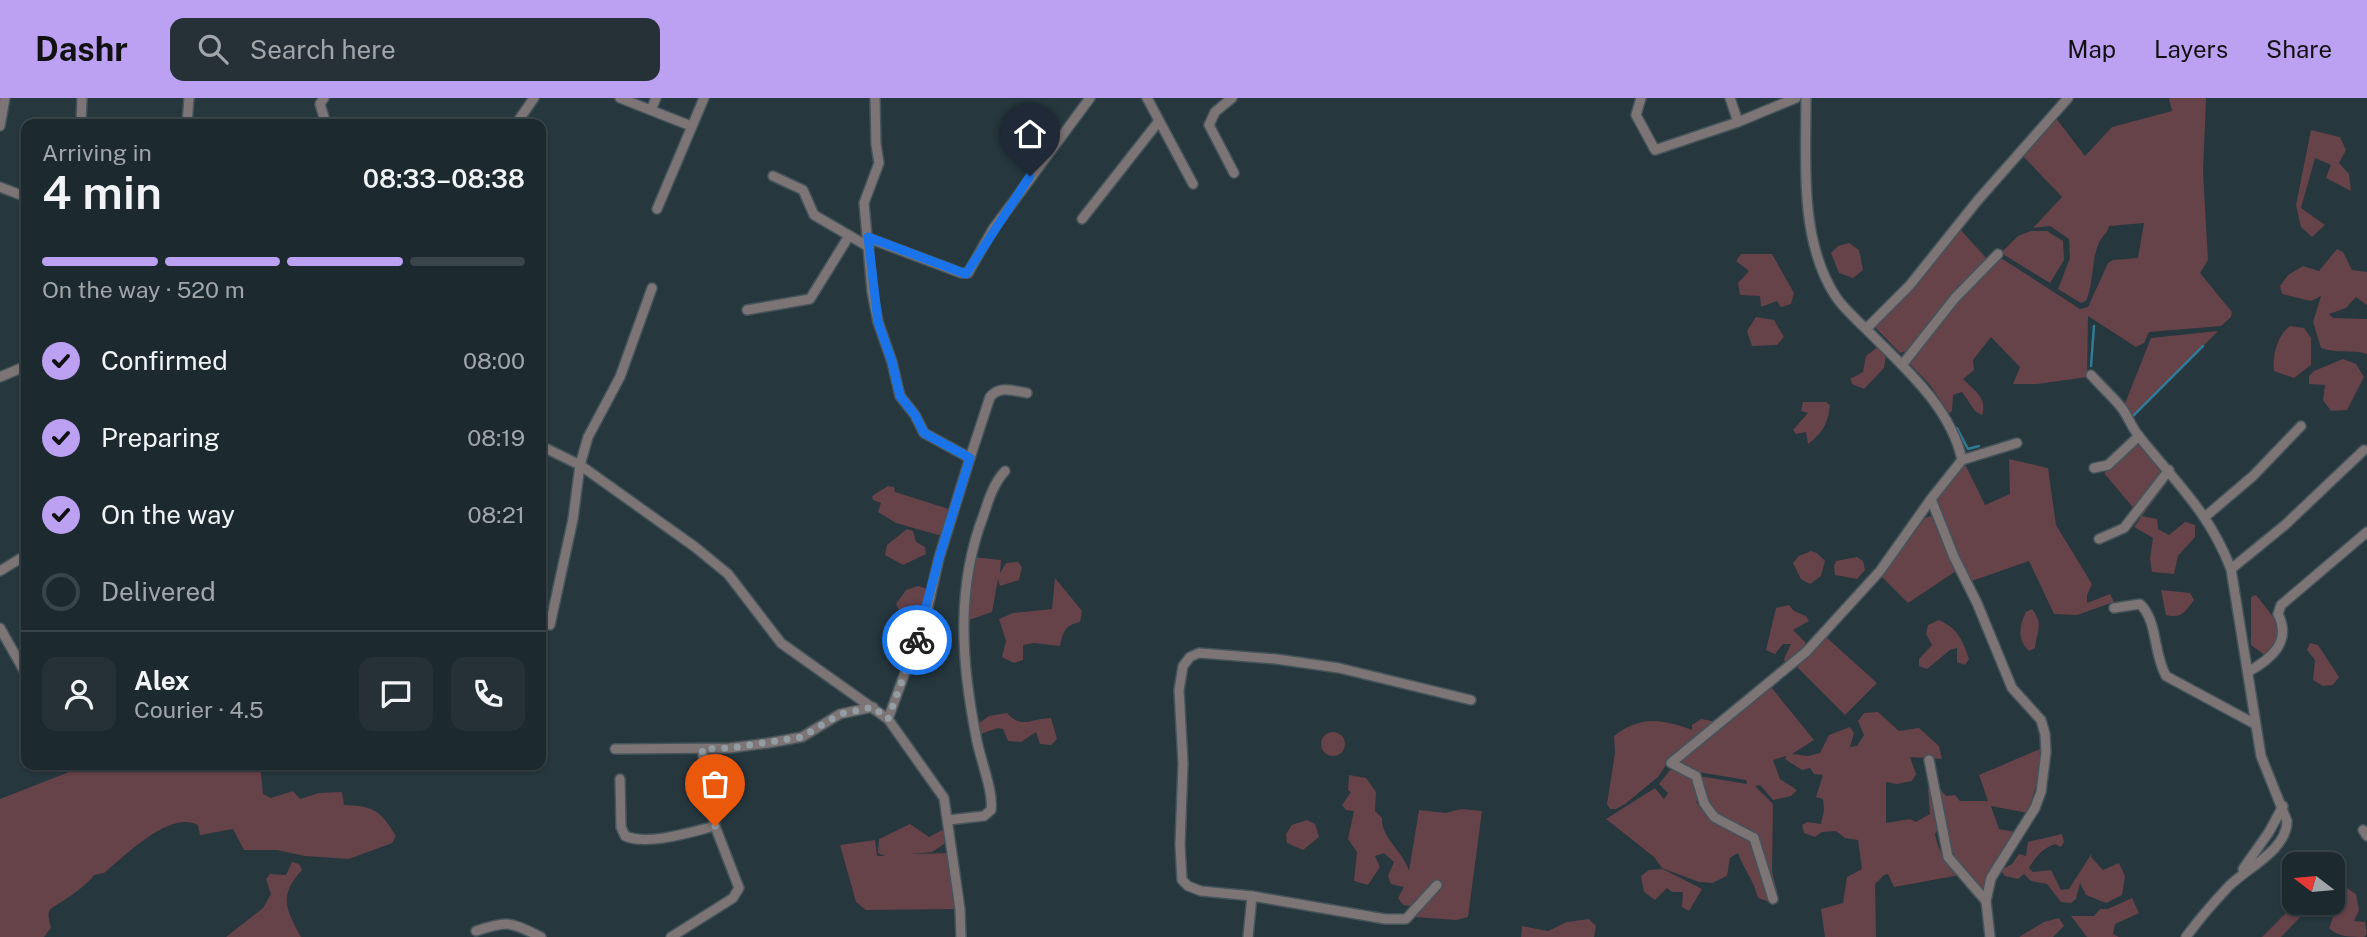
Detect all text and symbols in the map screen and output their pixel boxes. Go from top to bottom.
search box [170,18,660,81]
text: Dashr [35,30,128,68]
icon: search [194,30,232,68]
text: Search here [250,34,396,65]
text: Map [2067,35,2116,63]
text: Layers [2154,35,2228,63]
text: Share [2266,35,2332,63]
pin [1000,104,1060,176]
icon: home [1011,115,1049,153]
text: Arriving in [42,139,152,166]
text: 08:33–08:38 [363,163,525,194]
text: 4 min [42,165,162,219]
text: On the way · 520 m [42,276,245,303]
icon: check [42,342,80,380]
text: Confirmed [101,345,228,376]
text: 08:00 [463,347,525,374]
icon: check [42,419,80,457]
text: Preparing [101,422,220,453]
text: 08:19 [467,424,525,451]
icon: check [42,496,80,534]
text: On the way [101,499,235,530]
text: 08:21 [467,501,525,528]
text: Delivered [101,576,216,607]
courier [882,605,952,675]
icon: bike [898,621,936,659]
button: person [42,657,116,731]
button: chat [359,657,433,731]
button: phone [451,657,525,731]
text: Alex [134,665,190,696]
text: Courier · 4.5 [134,696,264,723]
pin [685,754,745,826]
icon: bag [696,765,734,803]
north arrow [2282,852,2345,915]
map controls [2282,852,2345,915]

